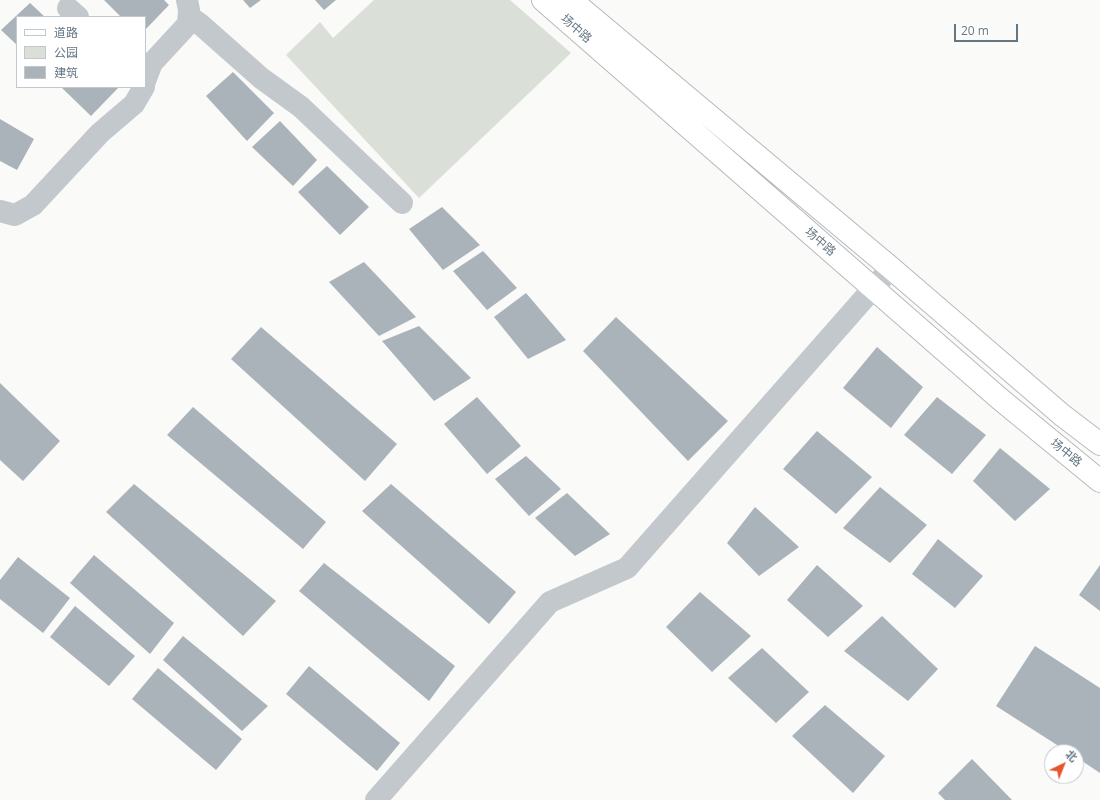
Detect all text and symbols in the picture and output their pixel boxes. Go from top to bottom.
street label: 场中路 [558,12,594,46]
legend [16,16,146,88]
scale bar [956,16,1020,42]
text: 20 m [961,22,989,39]
text: 道路 [54,24,78,41]
text: 公园 [54,44,78,61]
text: 建筑 [54,64,78,81]
street label: 场中路 [802,225,838,259]
street label: 场中路 [1047,436,1085,470]
north arrow [1044,744,1084,784]
text: 北 [1063,746,1081,765]

